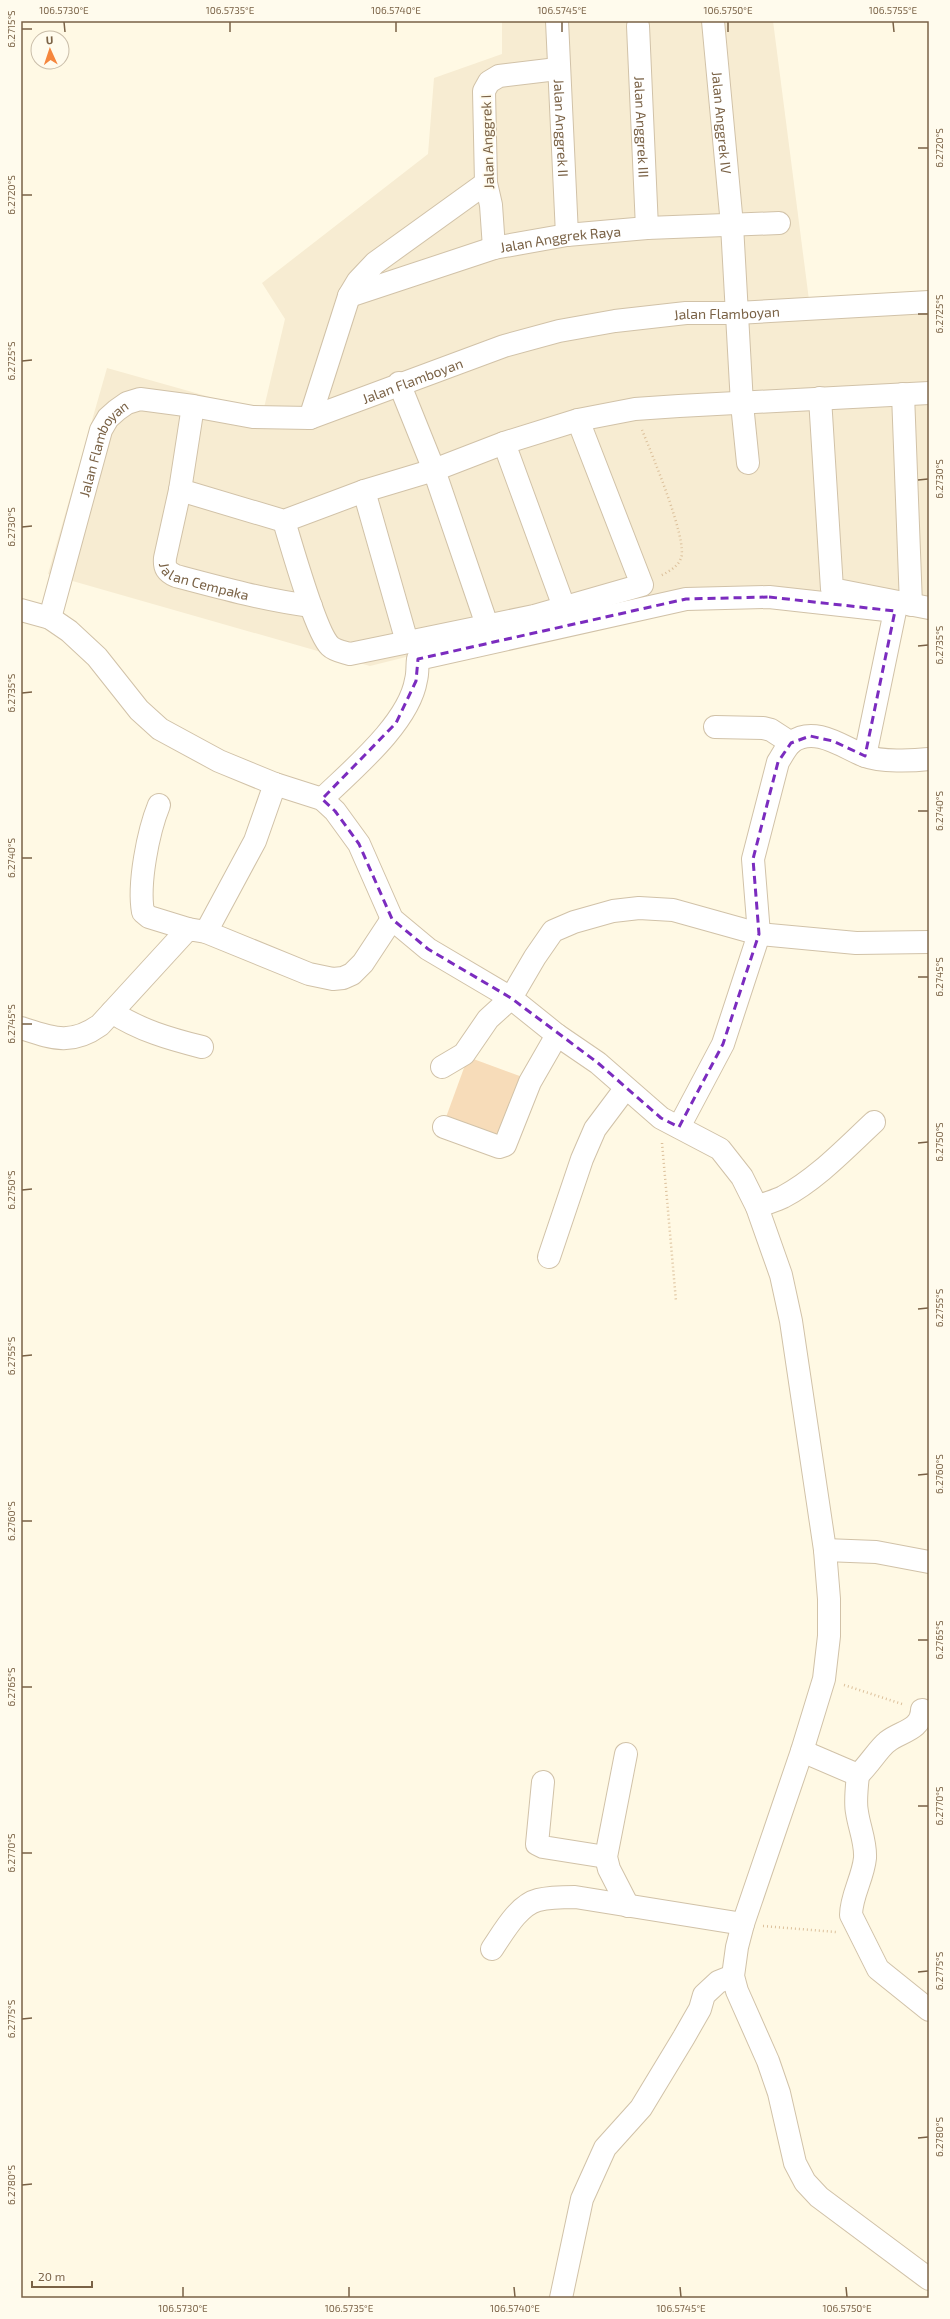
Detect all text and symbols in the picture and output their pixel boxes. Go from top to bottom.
text: 106.5730°E [39,4,89,16]
text: 106.5735°E [206,4,255,16]
text: 106.5740°E [371,4,421,16]
text: 106.5745°E [537,4,587,16]
text: 106.5750°E [703,4,753,16]
text: 106.5755°E [869,4,918,16]
text: 6.2715°S [5,10,17,48]
north arrow [30,30,70,70]
text: U [45,33,54,46]
street label: Jalan Anggrek IV [709,70,736,175]
street label: Jalan Anggrek III [632,76,653,178]
street label: Jalan Anggrek II [551,78,573,177]
street label: Jalan Anggrek I [477,95,497,189]
text: 6.2720°S [933,128,945,168]
text: 6.2720°S [5,175,17,215]
street label: Jalan Anggrek Raya [499,222,622,255]
text: 6.2725°S [933,294,945,333]
street label: Jalan Flamboyan [673,302,780,323]
text: 6.2725°S [5,341,17,380]
street label: Jalan Flamboyan [359,354,465,407]
street label: Jalan Flamboyan [75,396,131,499]
text: 6.2730°S [933,459,945,499]
text: 6.2730°S [5,507,17,547]
street label: Jalan Cempaka [156,561,251,603]
text: 6.2735°S [933,625,945,664]
text: 6.2735°S [5,673,17,712]
text: 6.2740°S [933,791,945,831]
text: 6.2740°S [5,838,17,878]
text: 6.2745°S [933,957,945,997]
text: 6.2745°S [5,1004,17,1044]
text: 6.2750°S [933,1122,945,1162]
text: 6.2750°S [5,1170,17,1210]
text: 6.2755°S [933,1288,945,1327]
text: 6.2755°S [5,1336,17,1375]
text: 6.2760°S [933,1454,945,1494]
text: 6.2760°S [5,1501,17,1541]
text: 6.2765°S [933,1620,945,1660]
text: 6.2765°S [5,1667,17,1707]
text: 6.2770°S [933,1786,945,1826]
text: 6.2770°S [5,1833,17,1873]
text: 6.2775°S [933,1951,945,1990]
text: 6.2775°S [5,1999,17,2038]
text: 6.2780°S [933,2117,945,2157]
text: 6.2780°S [5,2165,17,2205]
scale bar [32,2263,92,2289]
text: 20 m [38,2269,65,2283]
text: 106.5730°E [158,2302,208,2314]
text: 106.5735°E [325,2302,374,2314]
text: 106.5740°E [490,2302,540,2314]
text: 106.5745°E [656,2302,706,2314]
text: 106.5750°E [822,2302,872,2314]

